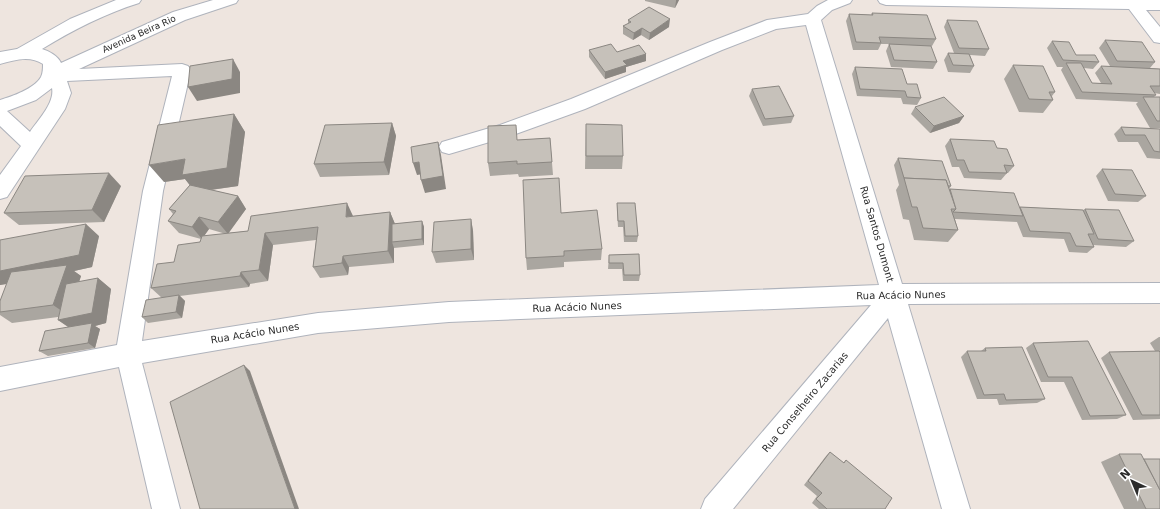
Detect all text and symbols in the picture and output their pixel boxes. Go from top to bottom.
street label: Avenida Beira Rio [101,13,178,55]
street label: Rua Santos Dumont [858,185,896,283]
street label: Rua Acácio Nunes [856,289,946,301]
street label: Rua Acácio Nunes [532,300,622,314]
street label: Rua Acácio Nunes [210,321,300,345]
street label: Rua Conselheiro Zacarias [760,350,850,454]
north arrow [1112,461,1152,501]
text: N [1118,466,1133,482]

